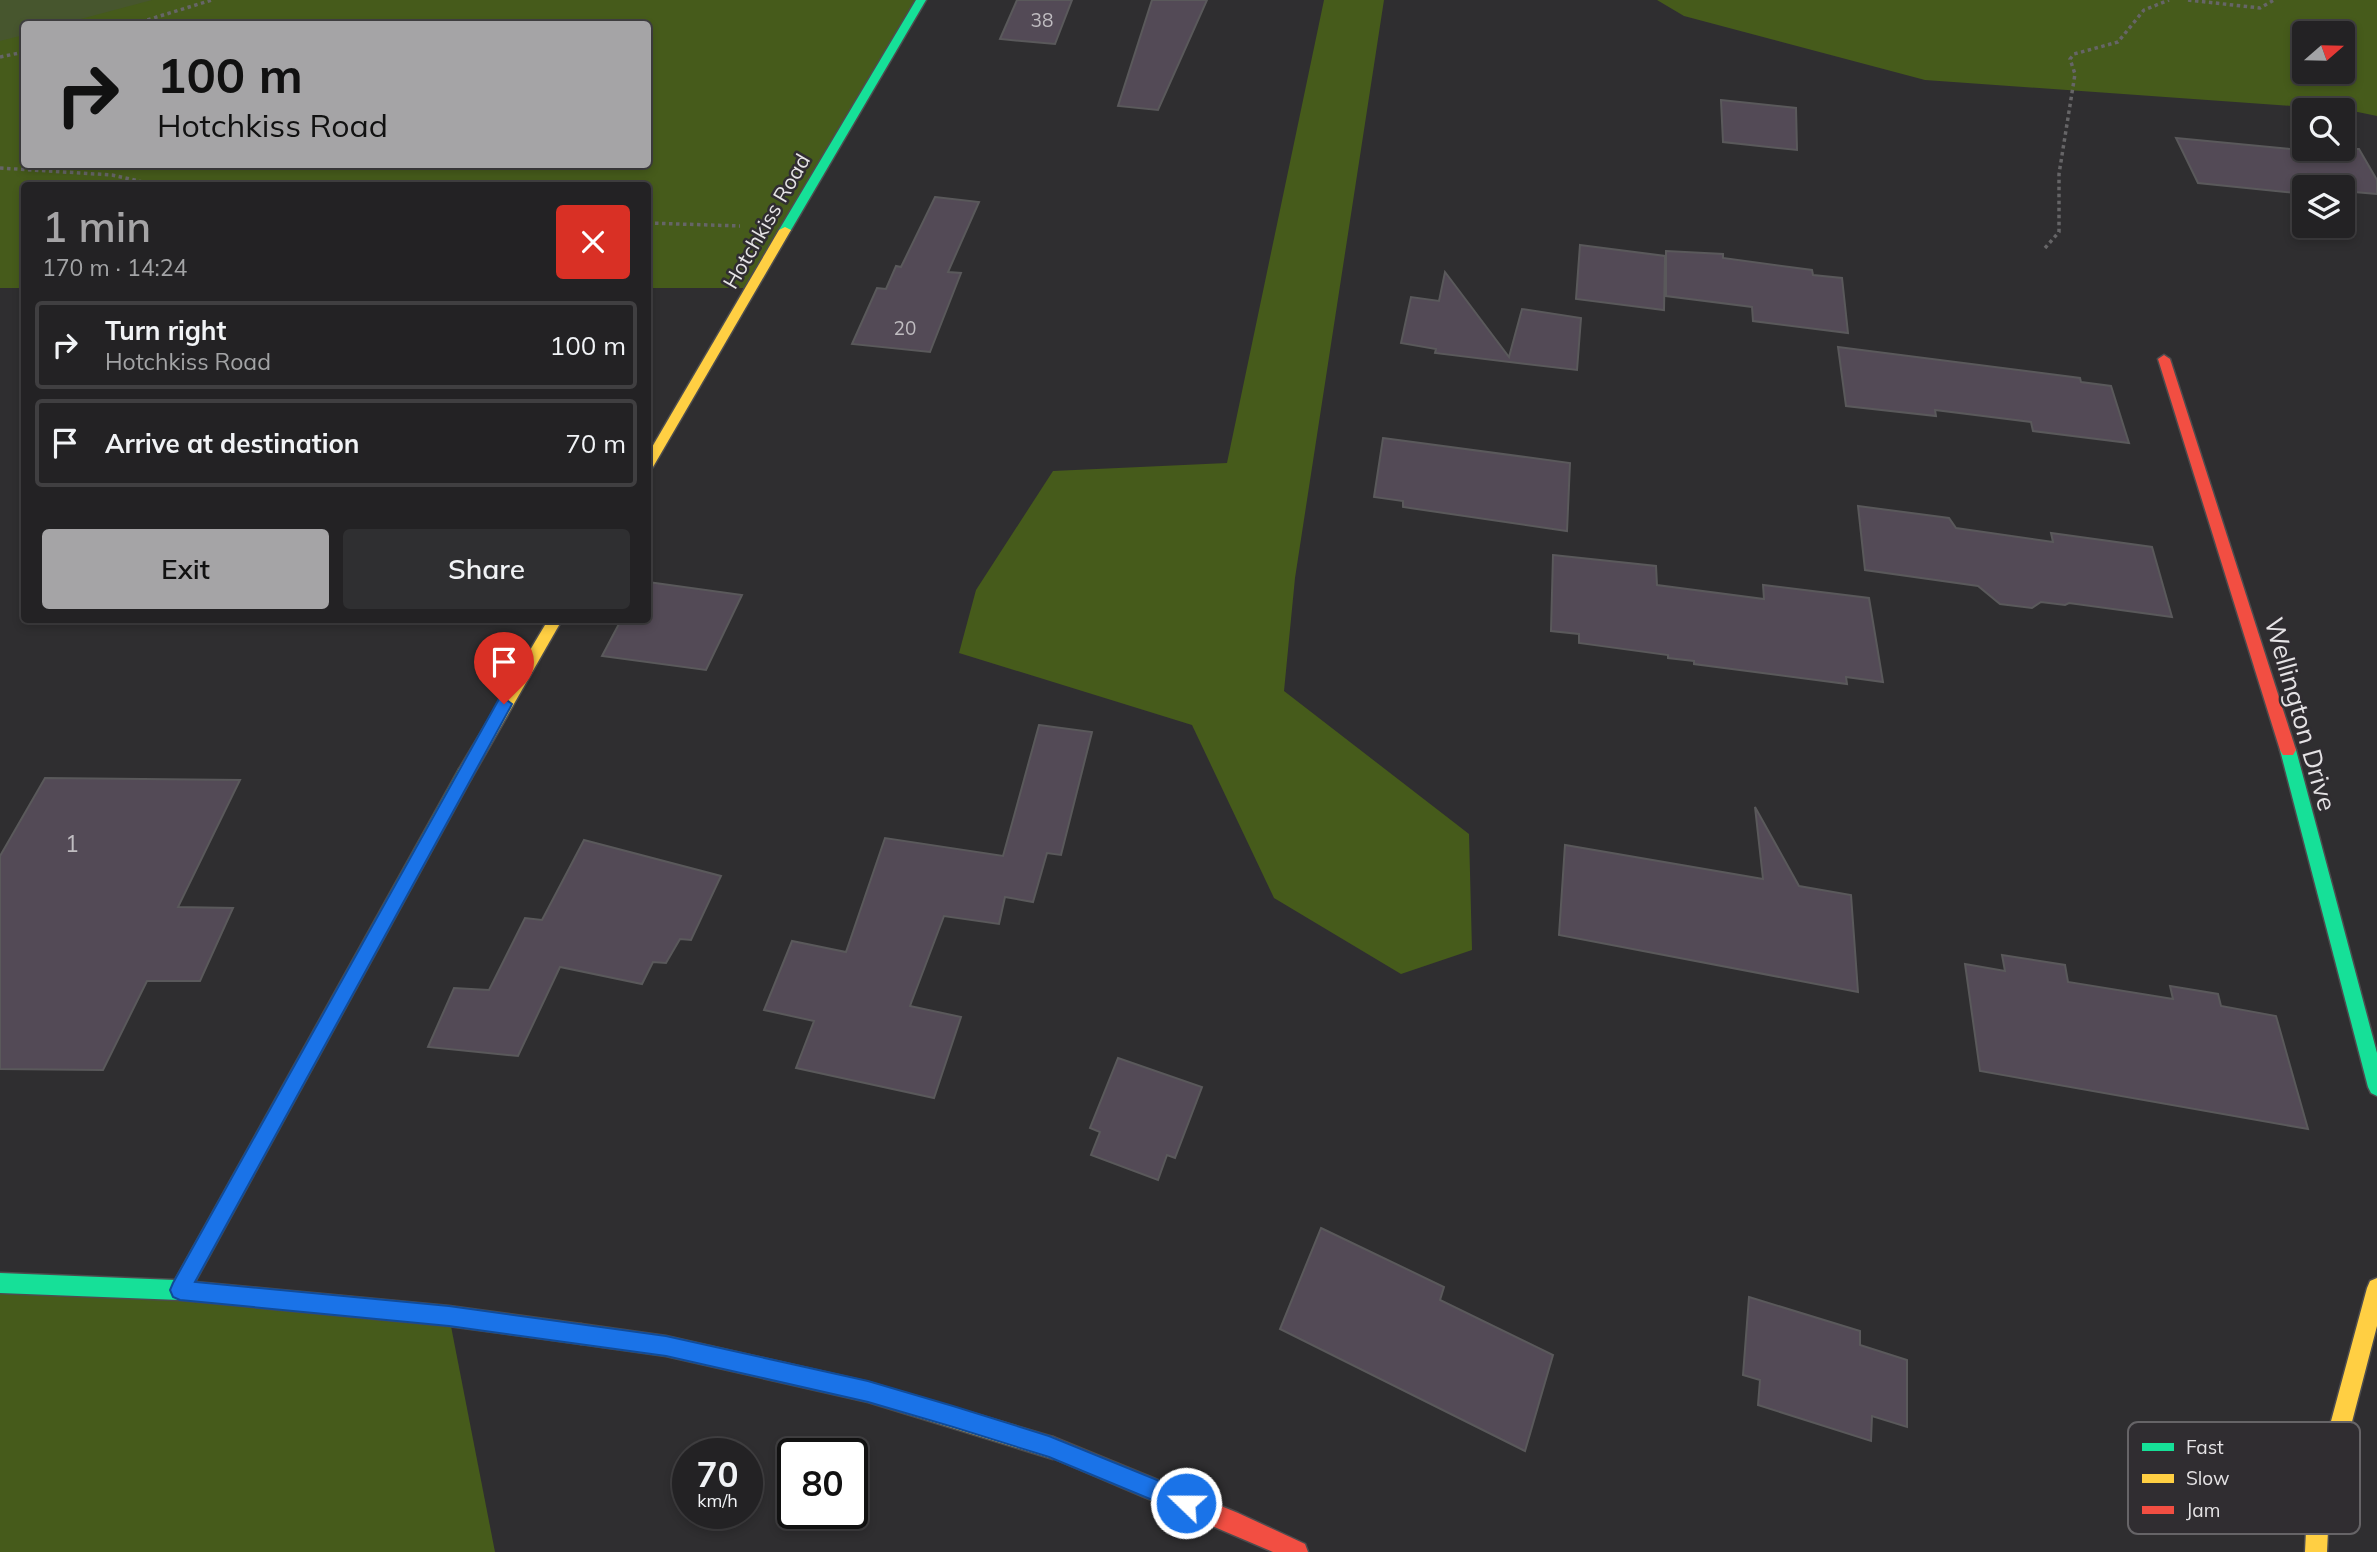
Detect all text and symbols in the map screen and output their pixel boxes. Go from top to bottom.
house number: 38 [1031,8,1053,32]
north arrow [2292,21,2356,84]
map controls [2292,21,2355,238]
text: 100 m [157,44,303,105]
icon: right [42,49,133,140]
button: search [2292,98,2355,161]
text: Hotchkiss Road [157,105,388,145]
street label: Hotchkiss Road [717,149,815,293]
button: layers [2292,175,2355,238]
text: 1 min [42,200,151,253]
button: close [556,205,630,279]
text: 170 m · 14:24 [42,253,187,282]
text: Turn right [105,314,226,347]
house number: 20 [894,316,916,340]
icon: right [46,326,84,364]
text: 100 m [550,329,626,362]
text: Hotchkiss Road [105,347,271,376]
icon: arrive [46,424,84,462]
text: Arrive at destination [105,427,360,460]
text: 70 m [565,427,626,460]
button: Exit [42,529,329,609]
button: Share [343,529,630,609]
street label: Wellington Drive [2258,613,2344,815]
pin [474,632,534,704]
icon: arrive [485,643,523,681]
house number: 1 [65,829,79,858]
legend [2128,1422,2360,1534]
text: Fast [2186,1435,2224,1459]
speed limit sign: 80 [777,1438,868,1529]
text: 70 [696,1452,739,1496]
position arrow [1149,1466,1223,1540]
text: Slow [2186,1466,2230,1490]
text: km/h [697,1489,738,1512]
text: Jam [2186,1498,2220,1522]

